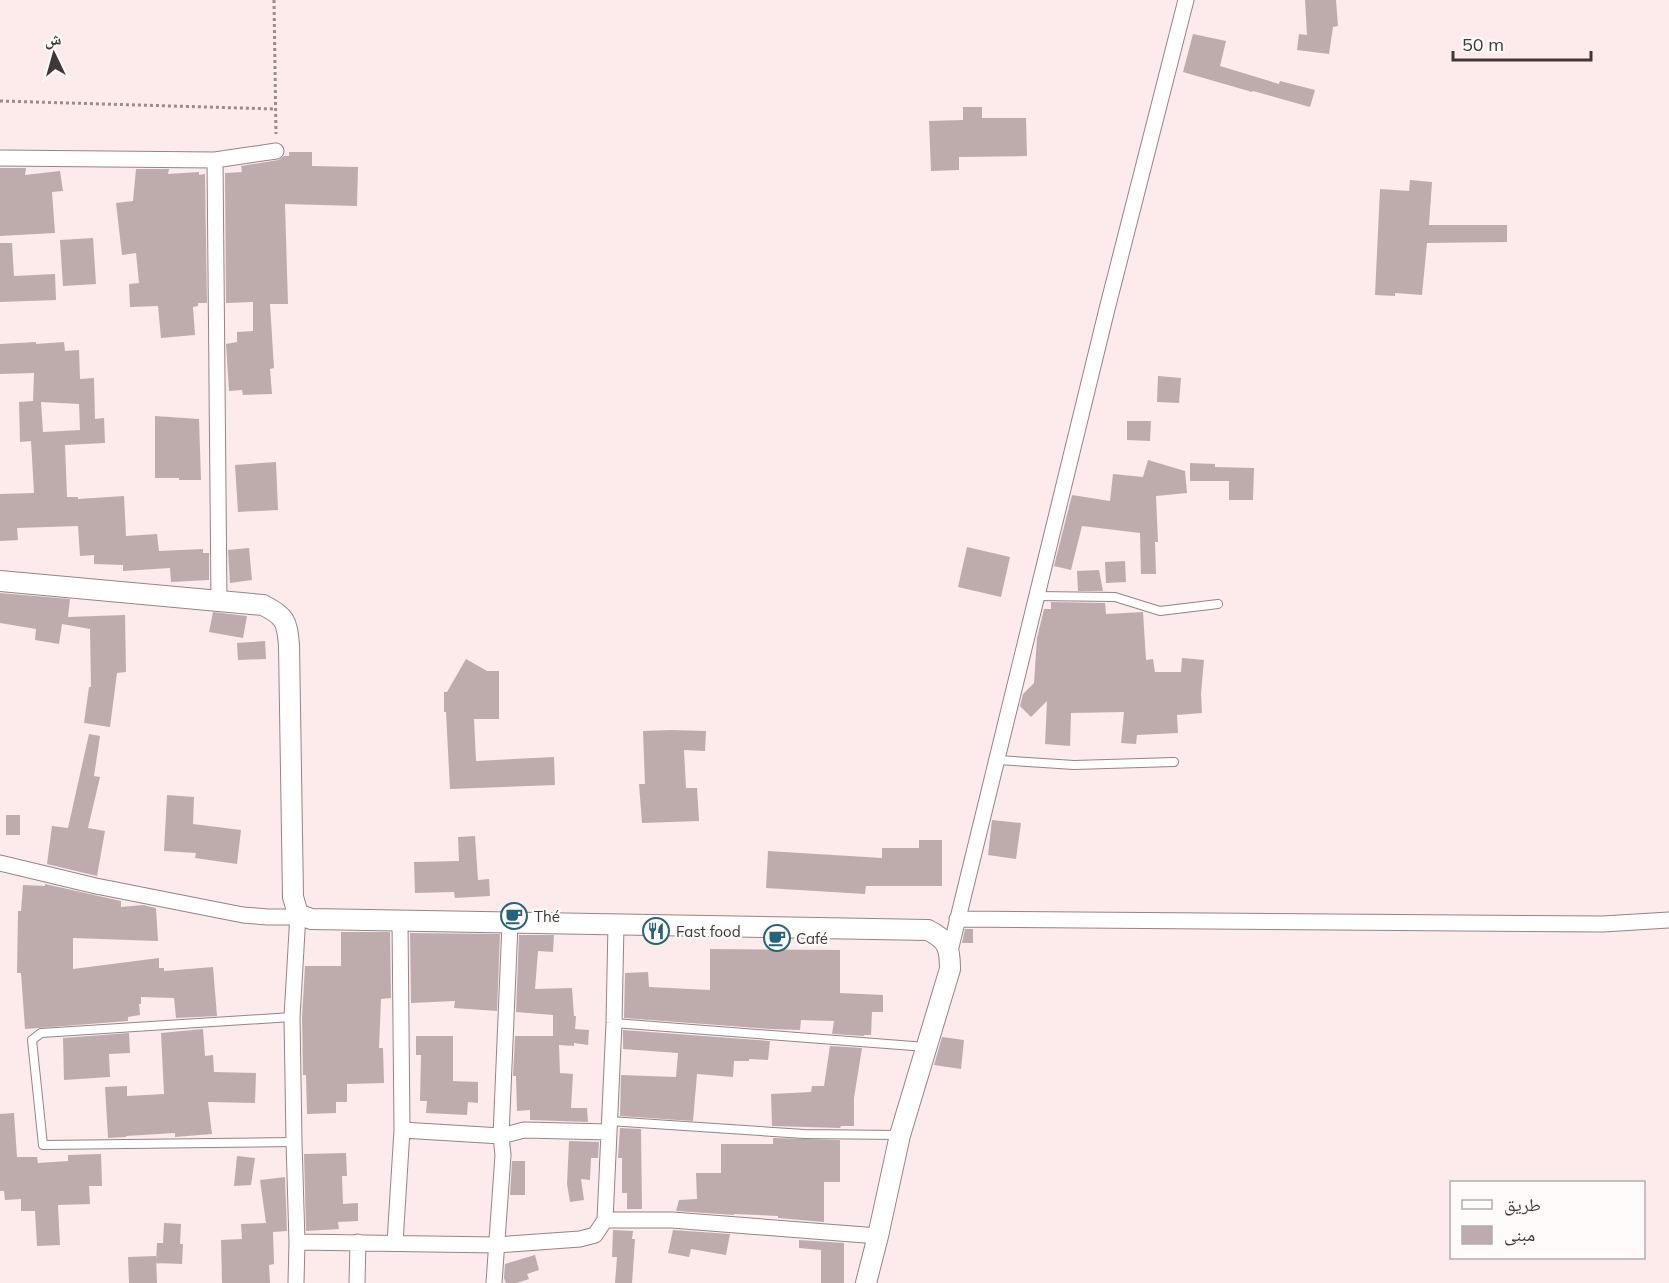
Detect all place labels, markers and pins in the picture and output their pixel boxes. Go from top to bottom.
cafe icon: Thé [499,901,529,931]
place label: Thé [534,907,560,926]
restaurant icon: Fast food [641,916,671,946]
place label: Fast food [676,922,741,941]
cafe icon: Café [762,923,792,953]
place label: Café [796,929,828,948]

